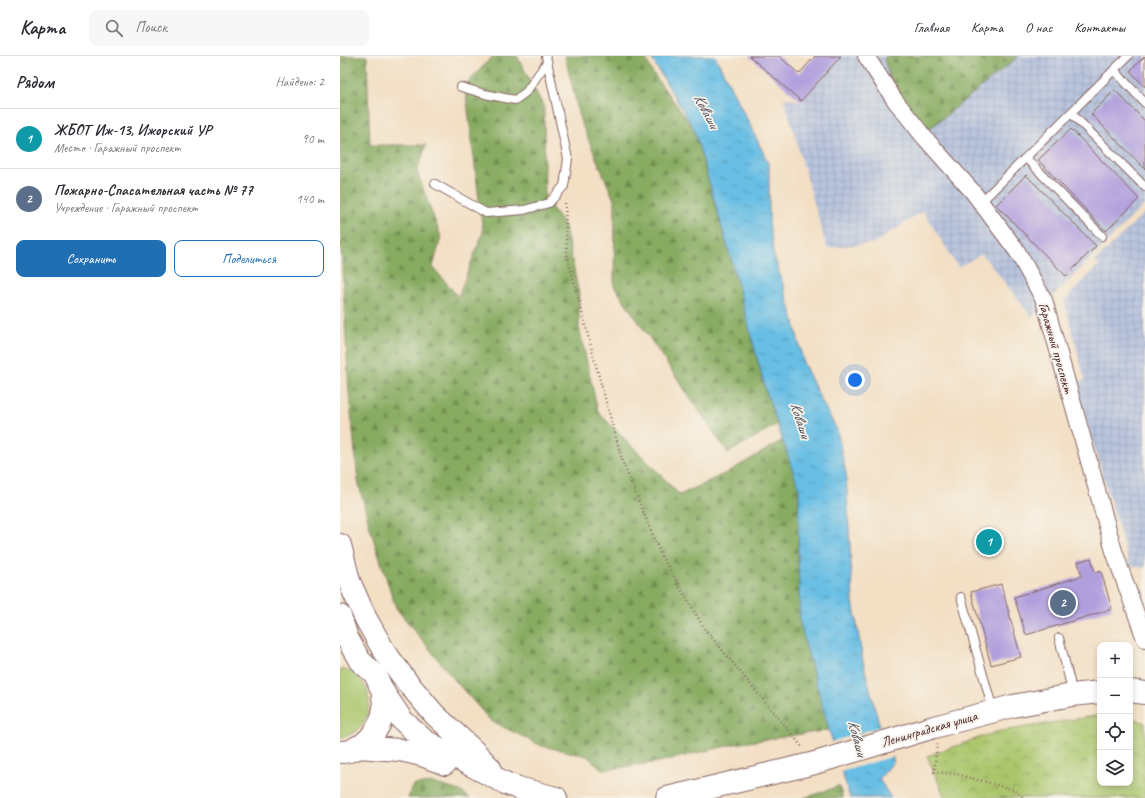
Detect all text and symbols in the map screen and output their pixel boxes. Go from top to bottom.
search box [89,10,369,46]
text: Карта [20,16,65,40]
icon: search [103,17,125,39]
text: Поиск [135,18,167,37]
text: Главная [914,19,949,36]
text: Карта [971,19,1003,36]
text: О нас [1025,19,1052,36]
text: Контакты [1074,19,1125,36]
text: Рядом [16,72,54,93]
text: Найдено: 2 [276,74,324,90]
water label: Коваши [689,91,724,134]
text: ЖБОТ Иж-13, Ижорский УР [54,121,211,140]
text: 1 [26,131,32,147]
text: 90 m [302,131,324,147]
text: Место · Гаражный проспект [54,140,181,156]
text: Пожарно-Спасательная часть № 77 [54,181,253,200]
text: 2 [26,191,32,207]
text: 140 m [296,191,324,207]
text: Учреждение · Гаражный проспект [54,200,198,216]
button: Сохранить [16,240,166,277]
button: Поделиться [174,240,324,277]
street label: Гаражный проспект [1035,301,1077,397]
your location [845,370,865,390]
water label: Коваши [785,400,815,443]
pin: 1 [976,527,1002,557]
pin: 2 [1050,588,1076,618]
map controls [1097,642,1133,786]
button: + [1097,642,1133,678]
button: − [1097,678,1133,714]
street label: Ленинградская улица [879,707,980,751]
button: locate [1097,714,1133,750]
water label: Коваши [843,718,872,760]
button: layers [1097,750,1133,786]

